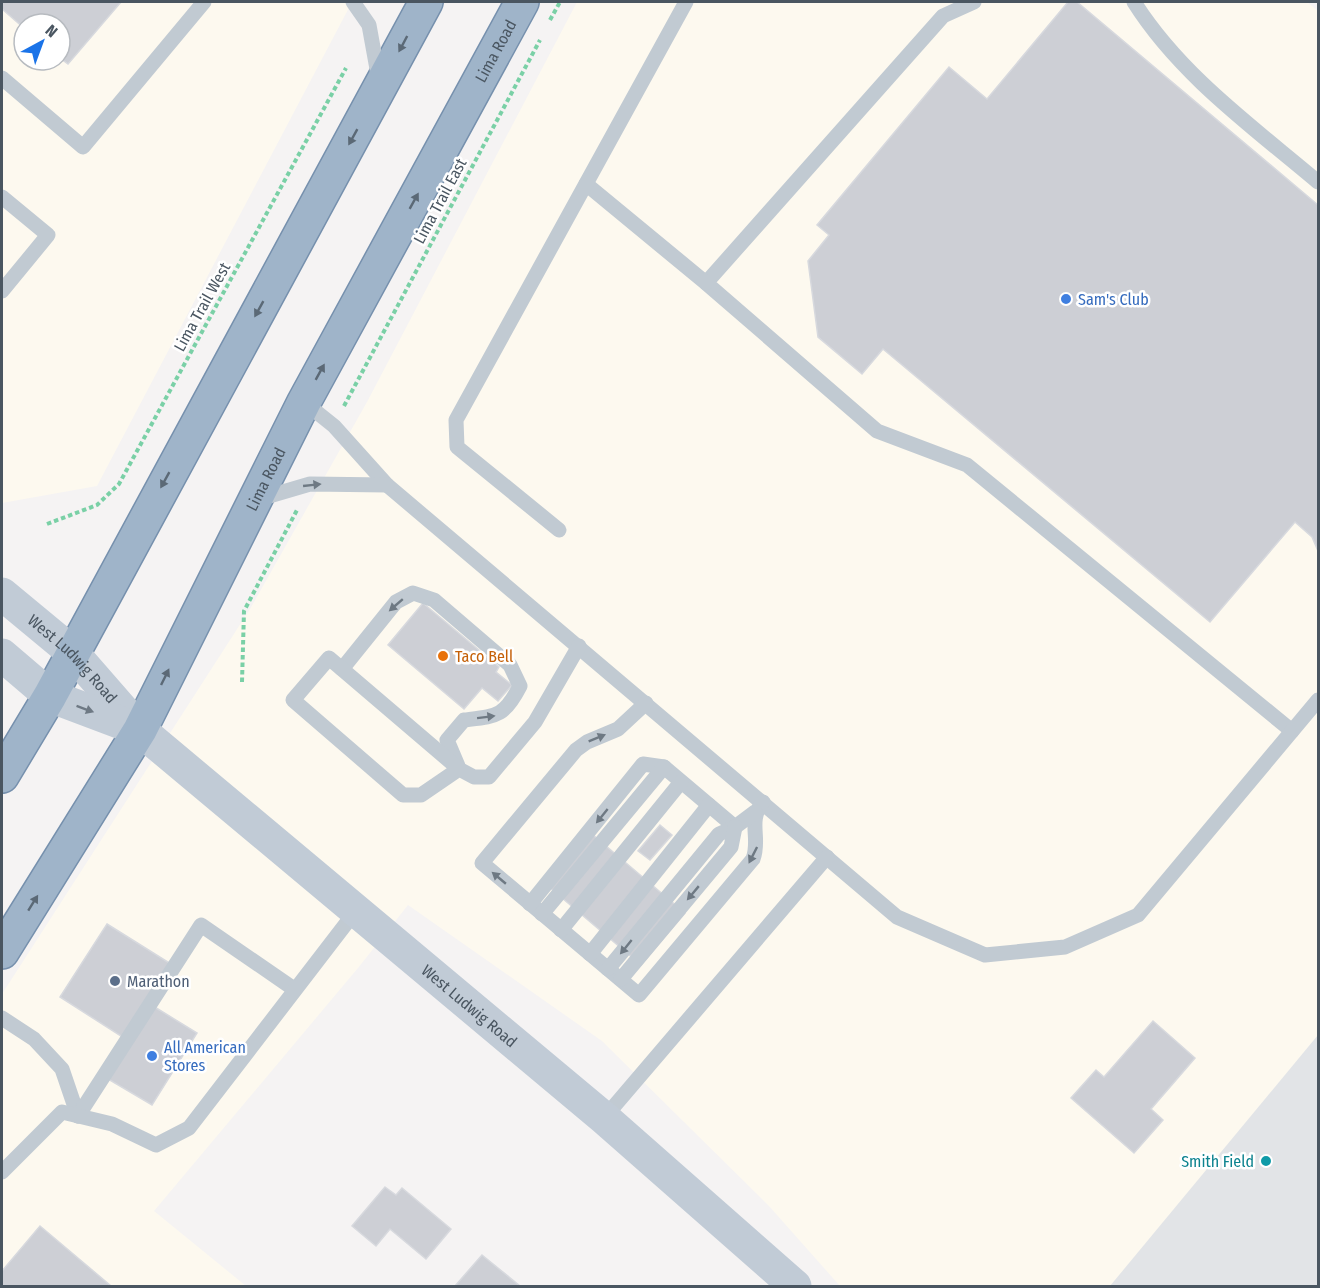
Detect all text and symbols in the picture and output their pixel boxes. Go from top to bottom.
north arrow [12,12,72,72]
street label: Lima Road [471,16,520,85]
text: N [42,21,61,41]
one-way arrow [398,36,408,53]
one-way arrow [348,129,358,146]
street label: Lima Trail East [410,154,471,247]
one-way arrow [409,192,419,209]
street label: Lima Trail West [170,259,235,355]
place label: Sam's Club [1078,290,1149,309]
marker: Sam's Club [1059,292,1073,306]
one-way arrow [254,300,264,317]
one-way arrow [315,363,325,380]
street label: Lima Road [242,444,289,514]
one-way arrow [160,471,170,488]
one-way arrow [303,480,322,490]
one-way arrow [389,598,404,611]
street label: West Ludwig Road [24,610,121,707]
place label: Taco Bell [455,647,513,666]
marker: Taco Bell [436,649,450,663]
one-way arrow [161,668,170,685]
one-way arrow [76,705,94,714]
one-way arrow [477,713,496,722]
one-way arrow [589,732,607,742]
one-way arrow [596,808,608,823]
one-way arrow [749,847,758,864]
one-way arrow [492,872,507,885]
one-way arrow [687,885,700,901]
one-way arrow [27,895,38,911]
one-way arrow [619,939,632,955]
street label: West Ludwig Road [418,960,521,1051]
place label: Marathon [127,972,190,991]
marker: Marathon [108,974,122,988]
place label: All American Stores [164,1038,246,1075]
marker: All American Stores [145,1049,159,1063]
place label: Smith Field [1181,1152,1254,1171]
marker: Smith Field [1259,1154,1273,1168]

